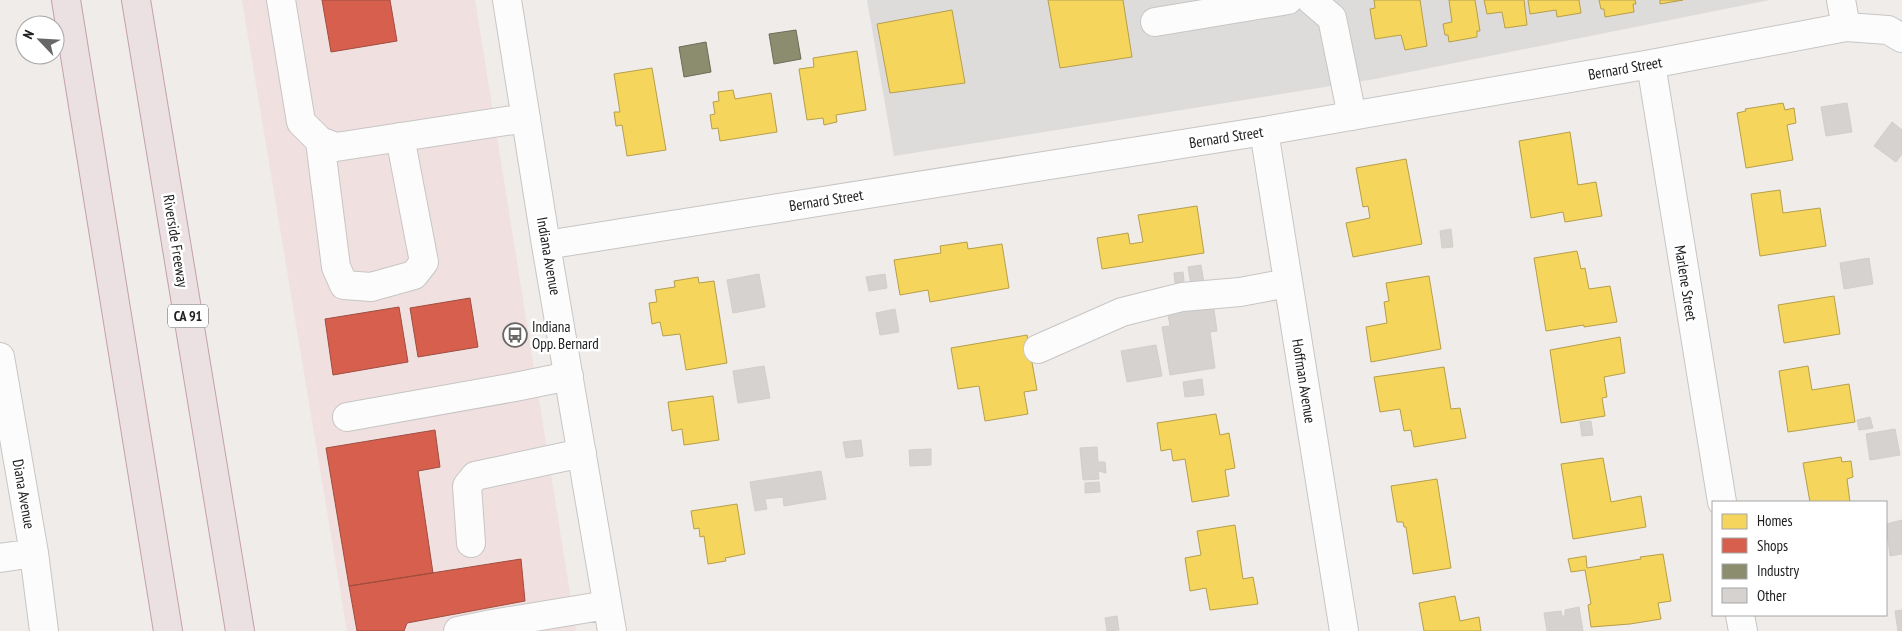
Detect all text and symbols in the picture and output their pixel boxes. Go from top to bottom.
north arrow [15,15,65,65]
text: N [18,27,38,42]
street label: Bernard Street [1587,52,1663,84]
street label: Bernard Street [1188,122,1264,152]
street label: Bernard Street [788,185,864,215]
street label: Riverside Freeway [159,193,193,289]
street label: Indiana Avenue [533,215,565,297]
street label: Marlene Street [1671,244,1701,322]
road number: CA 91 [168,304,208,328]
place label: Indiana Opp. Bernard [532,317,599,353]
bus stop icon: Indiana Opp. Bernard [502,322,528,348]
street label: Hoffman Avenue [1288,337,1320,425]
street label: Diana Avenue [9,458,39,530]
legend [1712,501,1887,616]
text: Homes [1757,511,1793,530]
text: Shops [1757,536,1788,555]
text: Industry [1757,561,1799,580]
text: Other [1757,586,1787,605]

